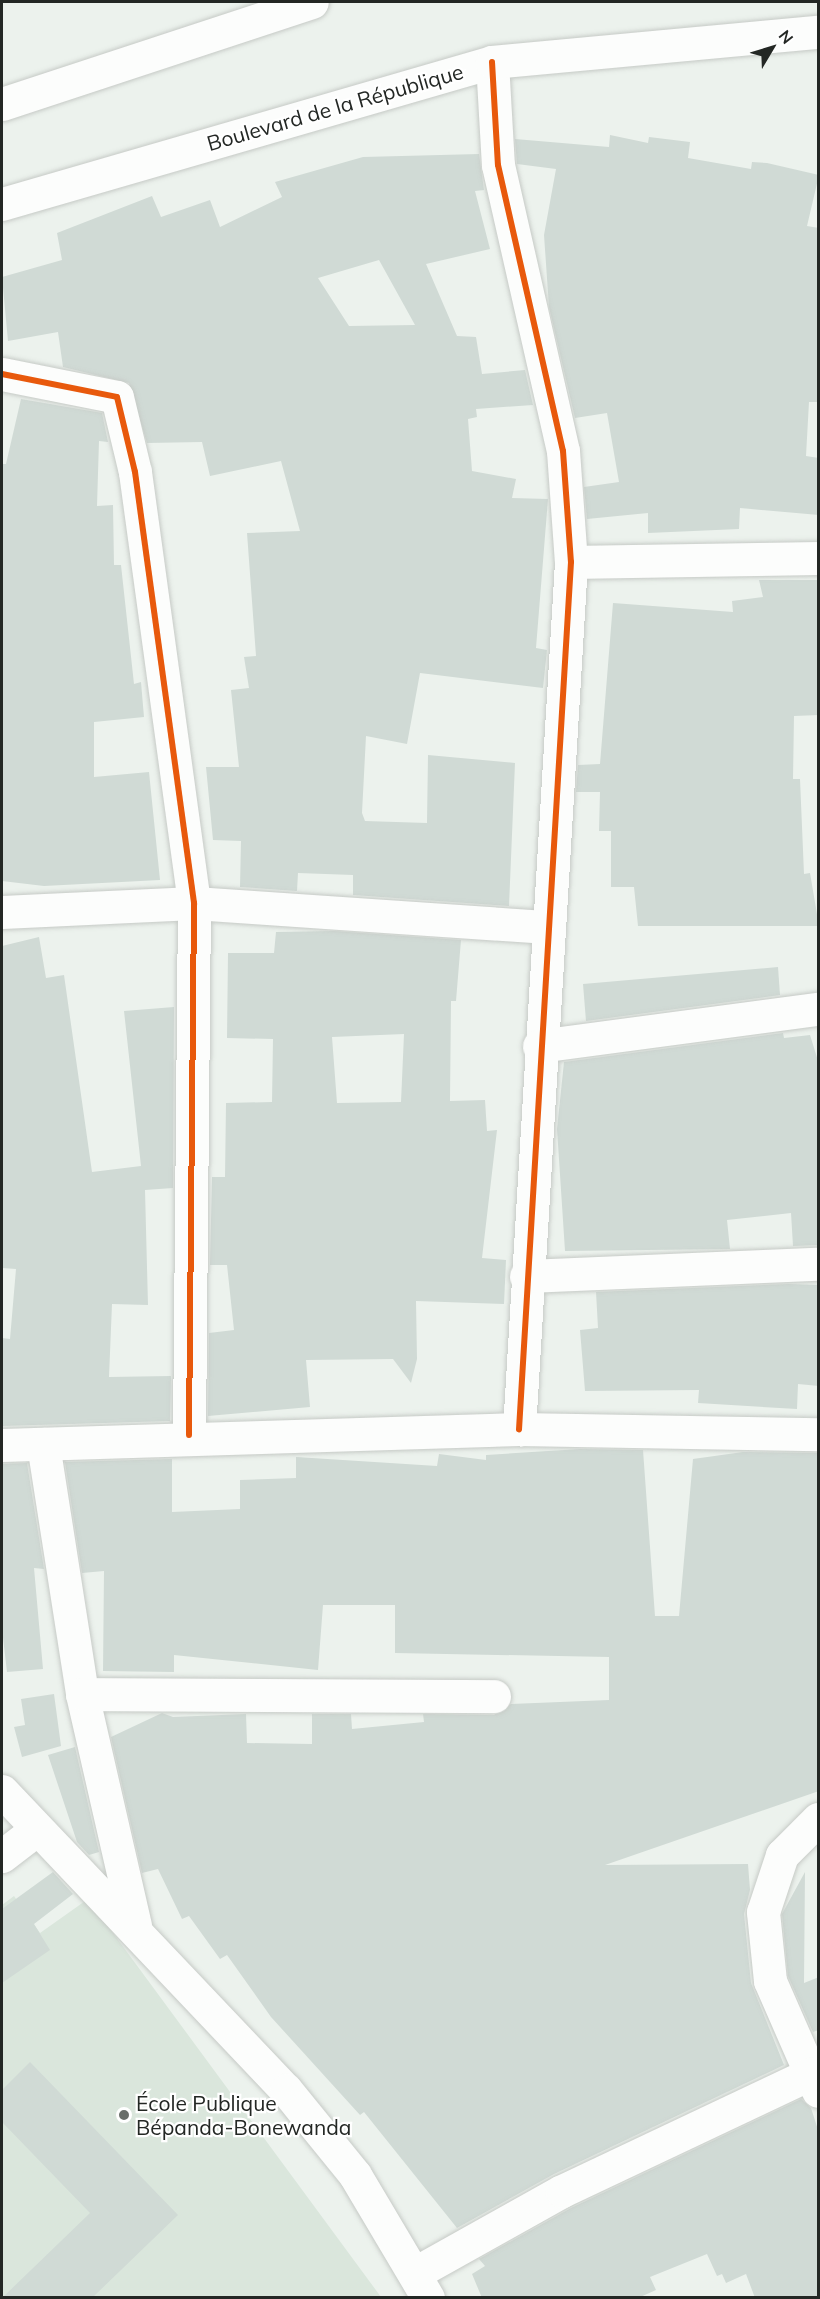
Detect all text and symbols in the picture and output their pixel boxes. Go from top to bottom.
north arrow [742,18,802,78]
text: N [775,26,798,48]
street label: Boulevard de la République [204,58,466,156]
place label: École Publique Bépanda-Bonewanda [136,2090,351,2140]
marker: École Publique Bépanda-Bonewanda [117,2108,131,2122]

